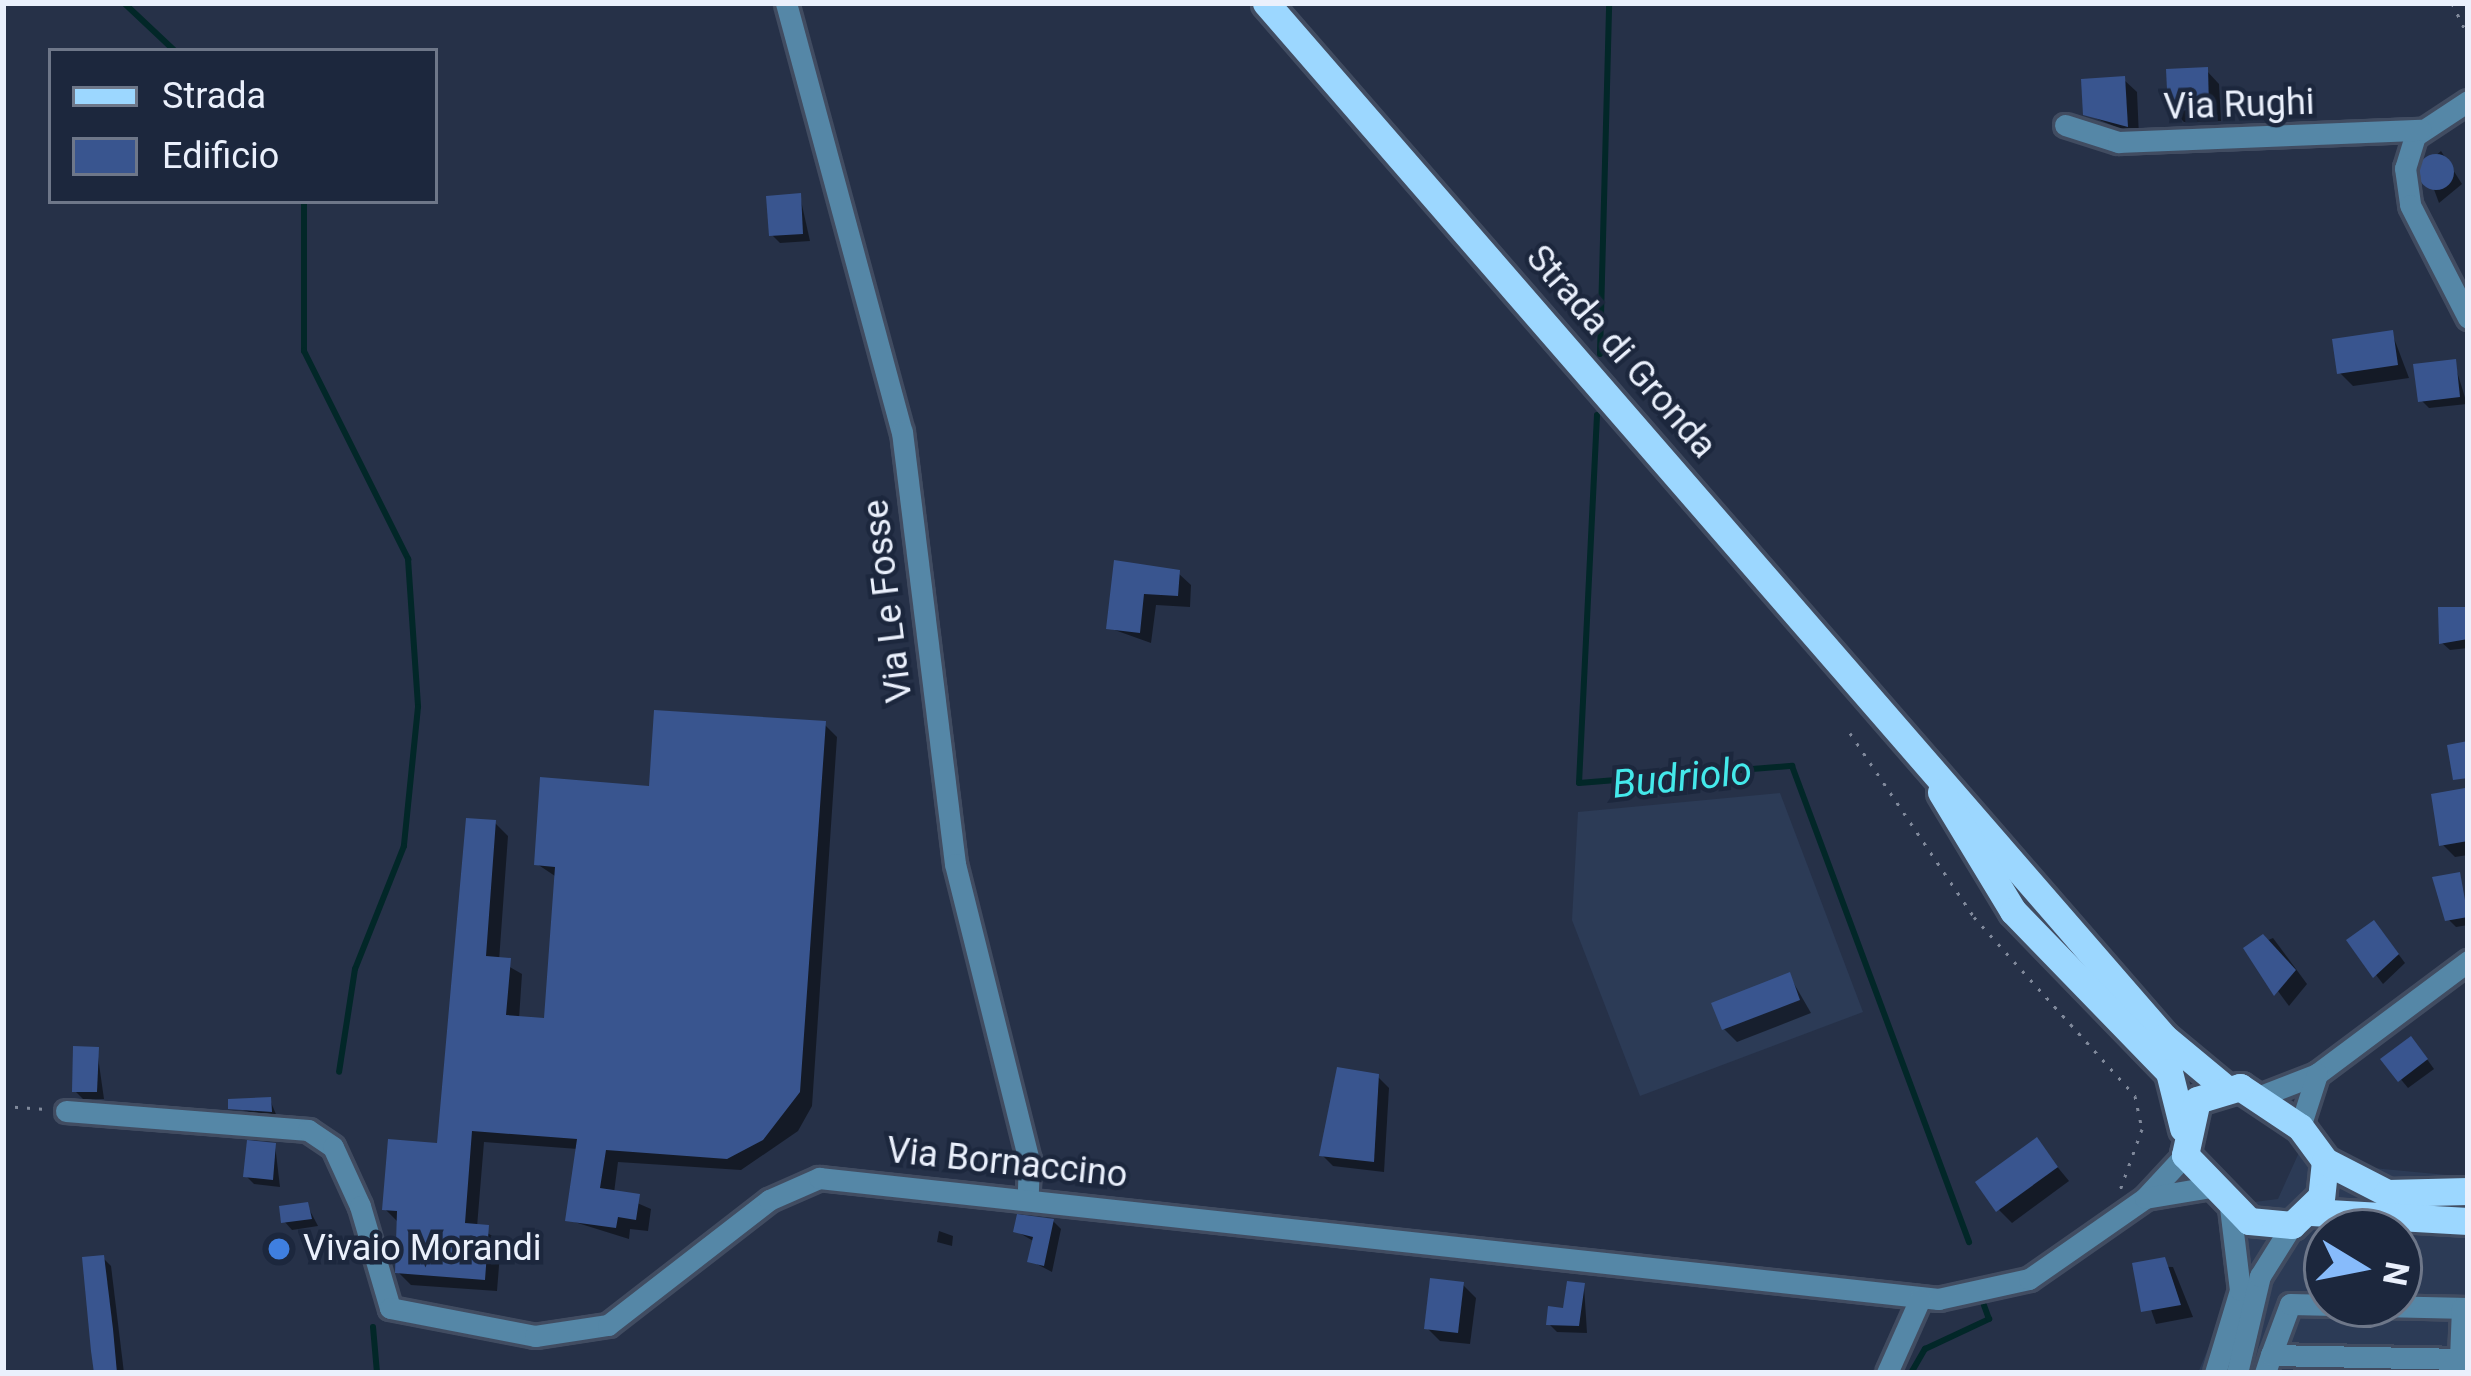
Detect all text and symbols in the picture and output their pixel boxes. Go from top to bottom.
legend [48,48,438,204]
text: Strada [162,75,266,117]
street label: Via Rughi [2163,81,2315,129]
text: Edificio [162,135,279,177]
street label: Strada di Gronda [1517,237,1725,467]
street label: Via Le Fosse [854,497,922,705]
water label: Budriolo [1610,747,1754,809]
street label: Via Bornaccino [885,1129,1129,1197]
north arrow [2303,1208,2423,1328]
place label: Vivaio Morandi [303,1227,542,1271]
marker: Vivaio Morandi [266,1236,292,1262]
text: N [2375,1259,2417,1289]

